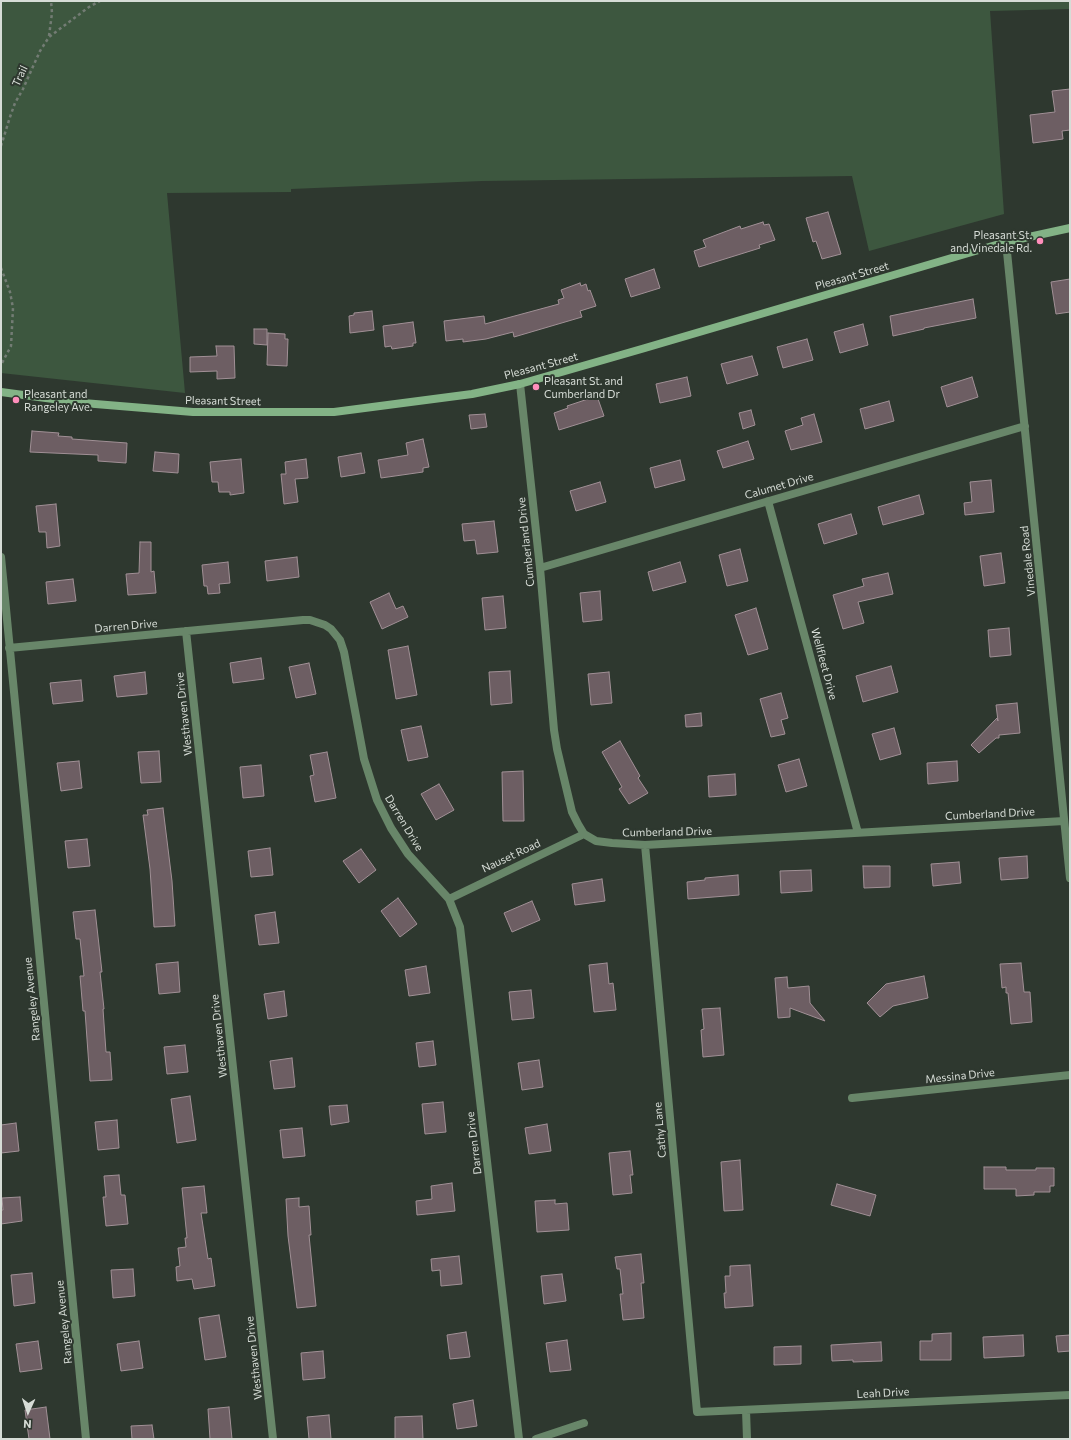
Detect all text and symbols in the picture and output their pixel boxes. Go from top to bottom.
street label: Trail [9,63,31,89]
place label: Pleasant St. and Vinedale Rd. [950,228,1032,254]
marker: Pleasant St. and Vinedale Rd. [1035,236,1045,246]
street label: Pleasant Street [814,259,890,293]
street label: Pleasant Street [503,350,579,382]
place label: Pleasant St. and Cumberland Dr [544,374,623,400]
marker: Pleasant St. and Cumberland Dr [531,382,541,392]
place label: Pleasant and Rangeley Ave. [24,387,92,413]
street label: Pleasant Street [185,394,261,408]
marker: Pleasant and Rangeley Ave. [11,395,21,405]
street label: Calumet Drive [743,470,815,502]
street label: Cumberland Drive [515,497,537,587]
street label: Vinedale Road [1018,525,1038,597]
street label: Darren Drive [94,617,158,635]
street label: Wellfleet Drive [808,627,840,701]
street label: Westhaven Drive [173,672,195,756]
street label: Darren Drive [382,792,426,854]
street label: Cumberland Drive [945,805,1035,823]
street label: Cumberland Drive [622,825,712,839]
street label: Nauset Road [480,837,542,875]
street label: Rangeley Avenue [21,957,43,1041]
street label: Westhaven Drive [208,994,230,1078]
street label: Messina Drive [925,1066,995,1086]
street label: Cathy Lane [651,1102,669,1158]
street label: Darren Drive [464,1111,484,1175]
street label: Rangeley Avenue [53,1280,75,1364]
street label: Westhaven Drive [243,1316,265,1400]
street label: Leah Drive [856,1385,910,1401]
north arrow [8,1392,48,1432]
text: N [23,1418,32,1431]

